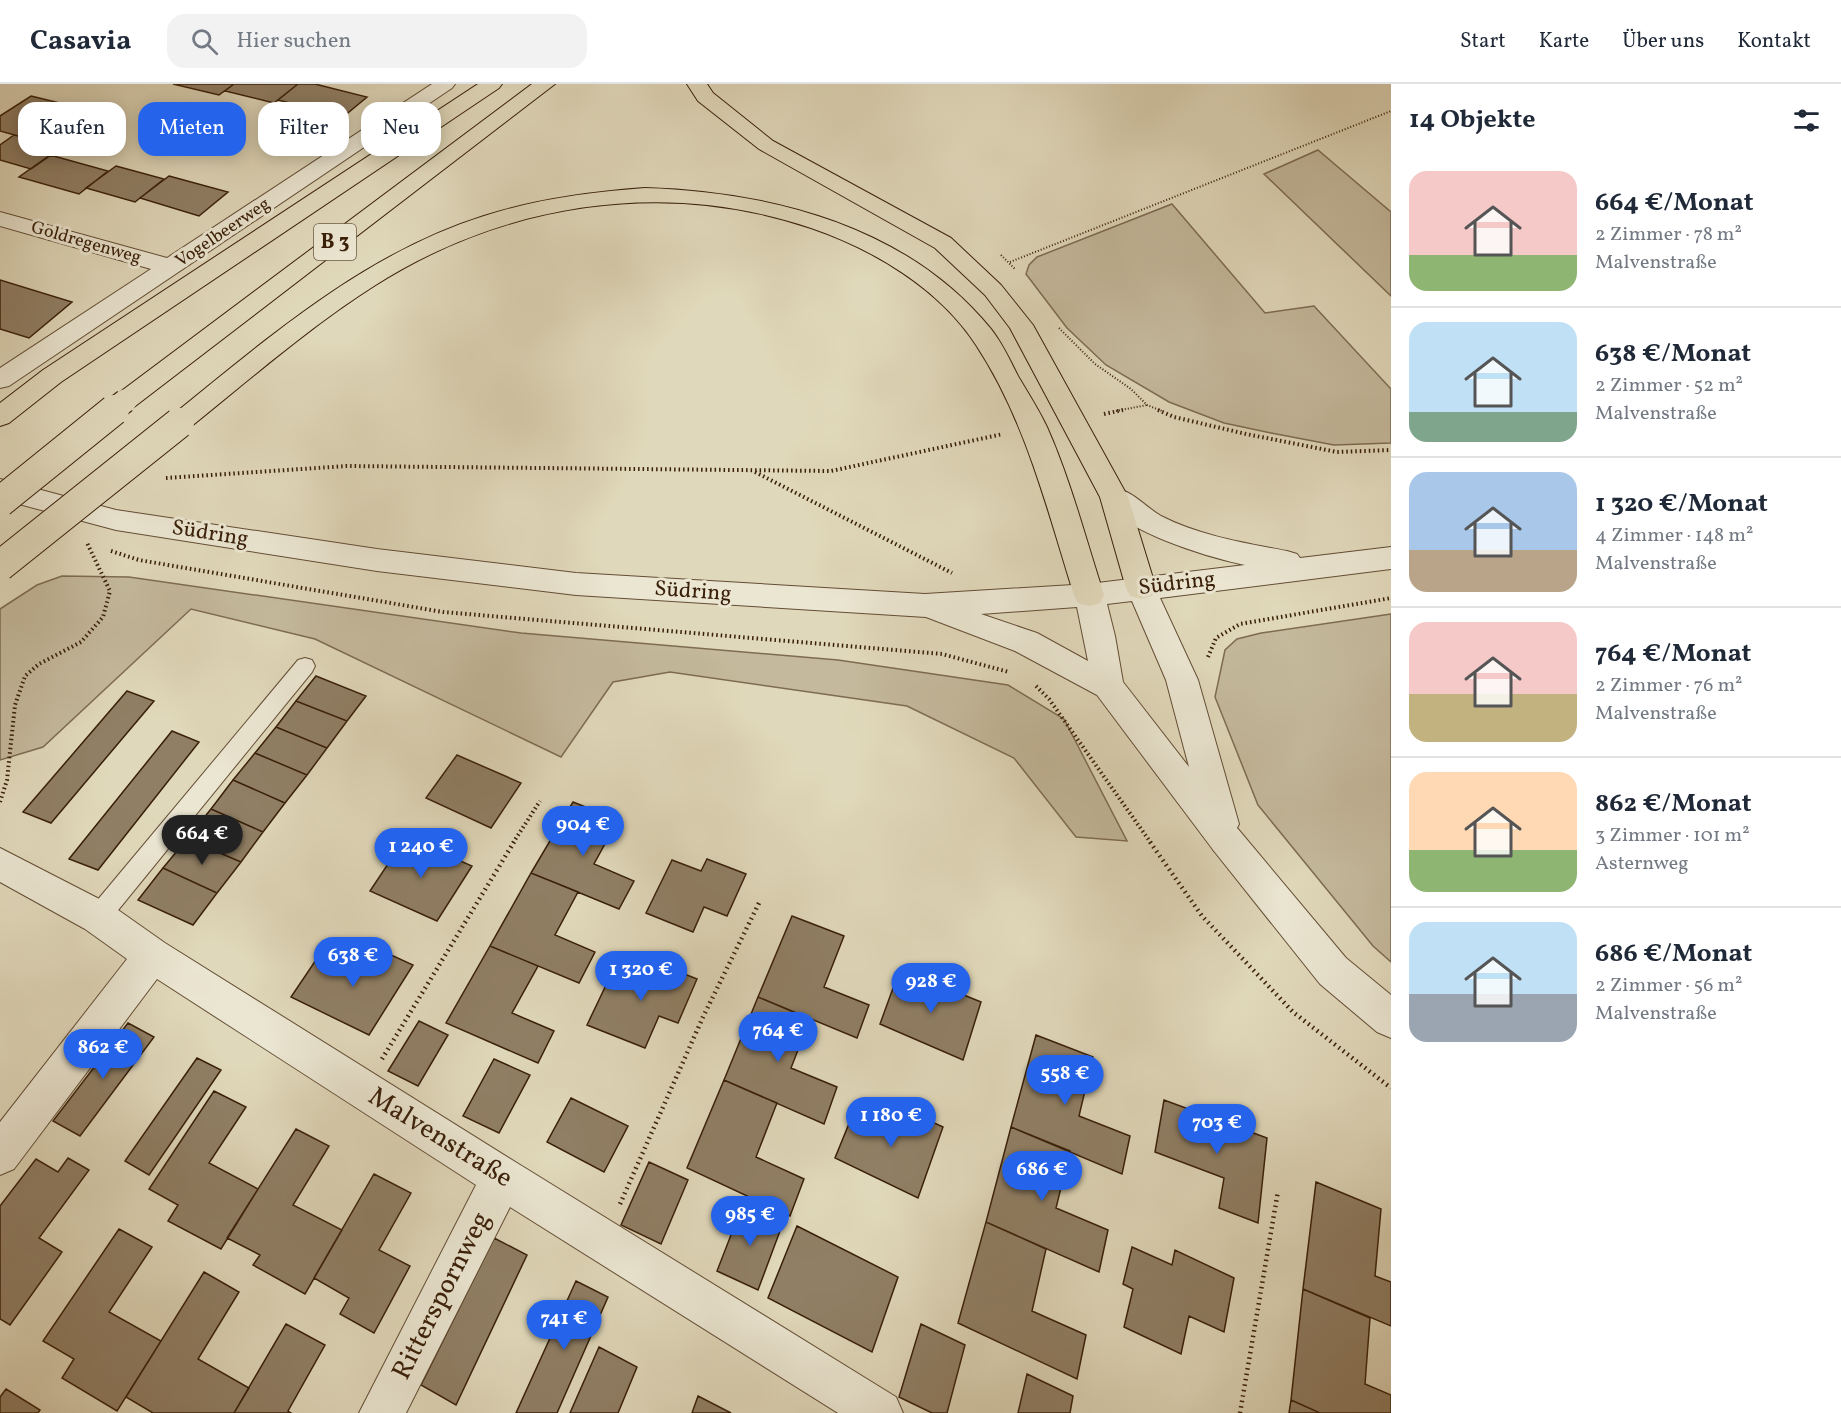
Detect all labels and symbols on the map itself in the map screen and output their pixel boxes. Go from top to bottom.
street label: Vogelbeerweg [171,192,275,274]
street label: Goldregenweg [28,215,144,271]
road number: B 3 [314,224,356,260]
street label: Südring [169,513,251,555]
street label: Südring [1137,564,1217,604]
street label: Südring [653,574,733,610]
pin: 904 € [541,806,625,857]
pin: 664 € [160,815,244,866]
pin: 1 240 € [366,828,476,879]
pin: 638 € [311,937,395,988]
pin: 1 320 € [586,951,696,1002]
pin: 928 € [889,963,973,1014]
pin: 764 € [736,1012,820,1063]
pin: 862 € [61,1029,145,1080]
pin: 558 € [1023,1055,1107,1106]
street label: Malvenstraße [360,1078,520,1198]
pin: 1 180 € [836,1097,946,1148]
pin: 703 € [1175,1104,1259,1155]
pin: 686 € [1000,1151,1084,1202]
pin: 985 € [708,1196,792,1247]
street label: Ritterspornweg [383,1205,501,1387]
pin: 741 € [522,1300,606,1351]

